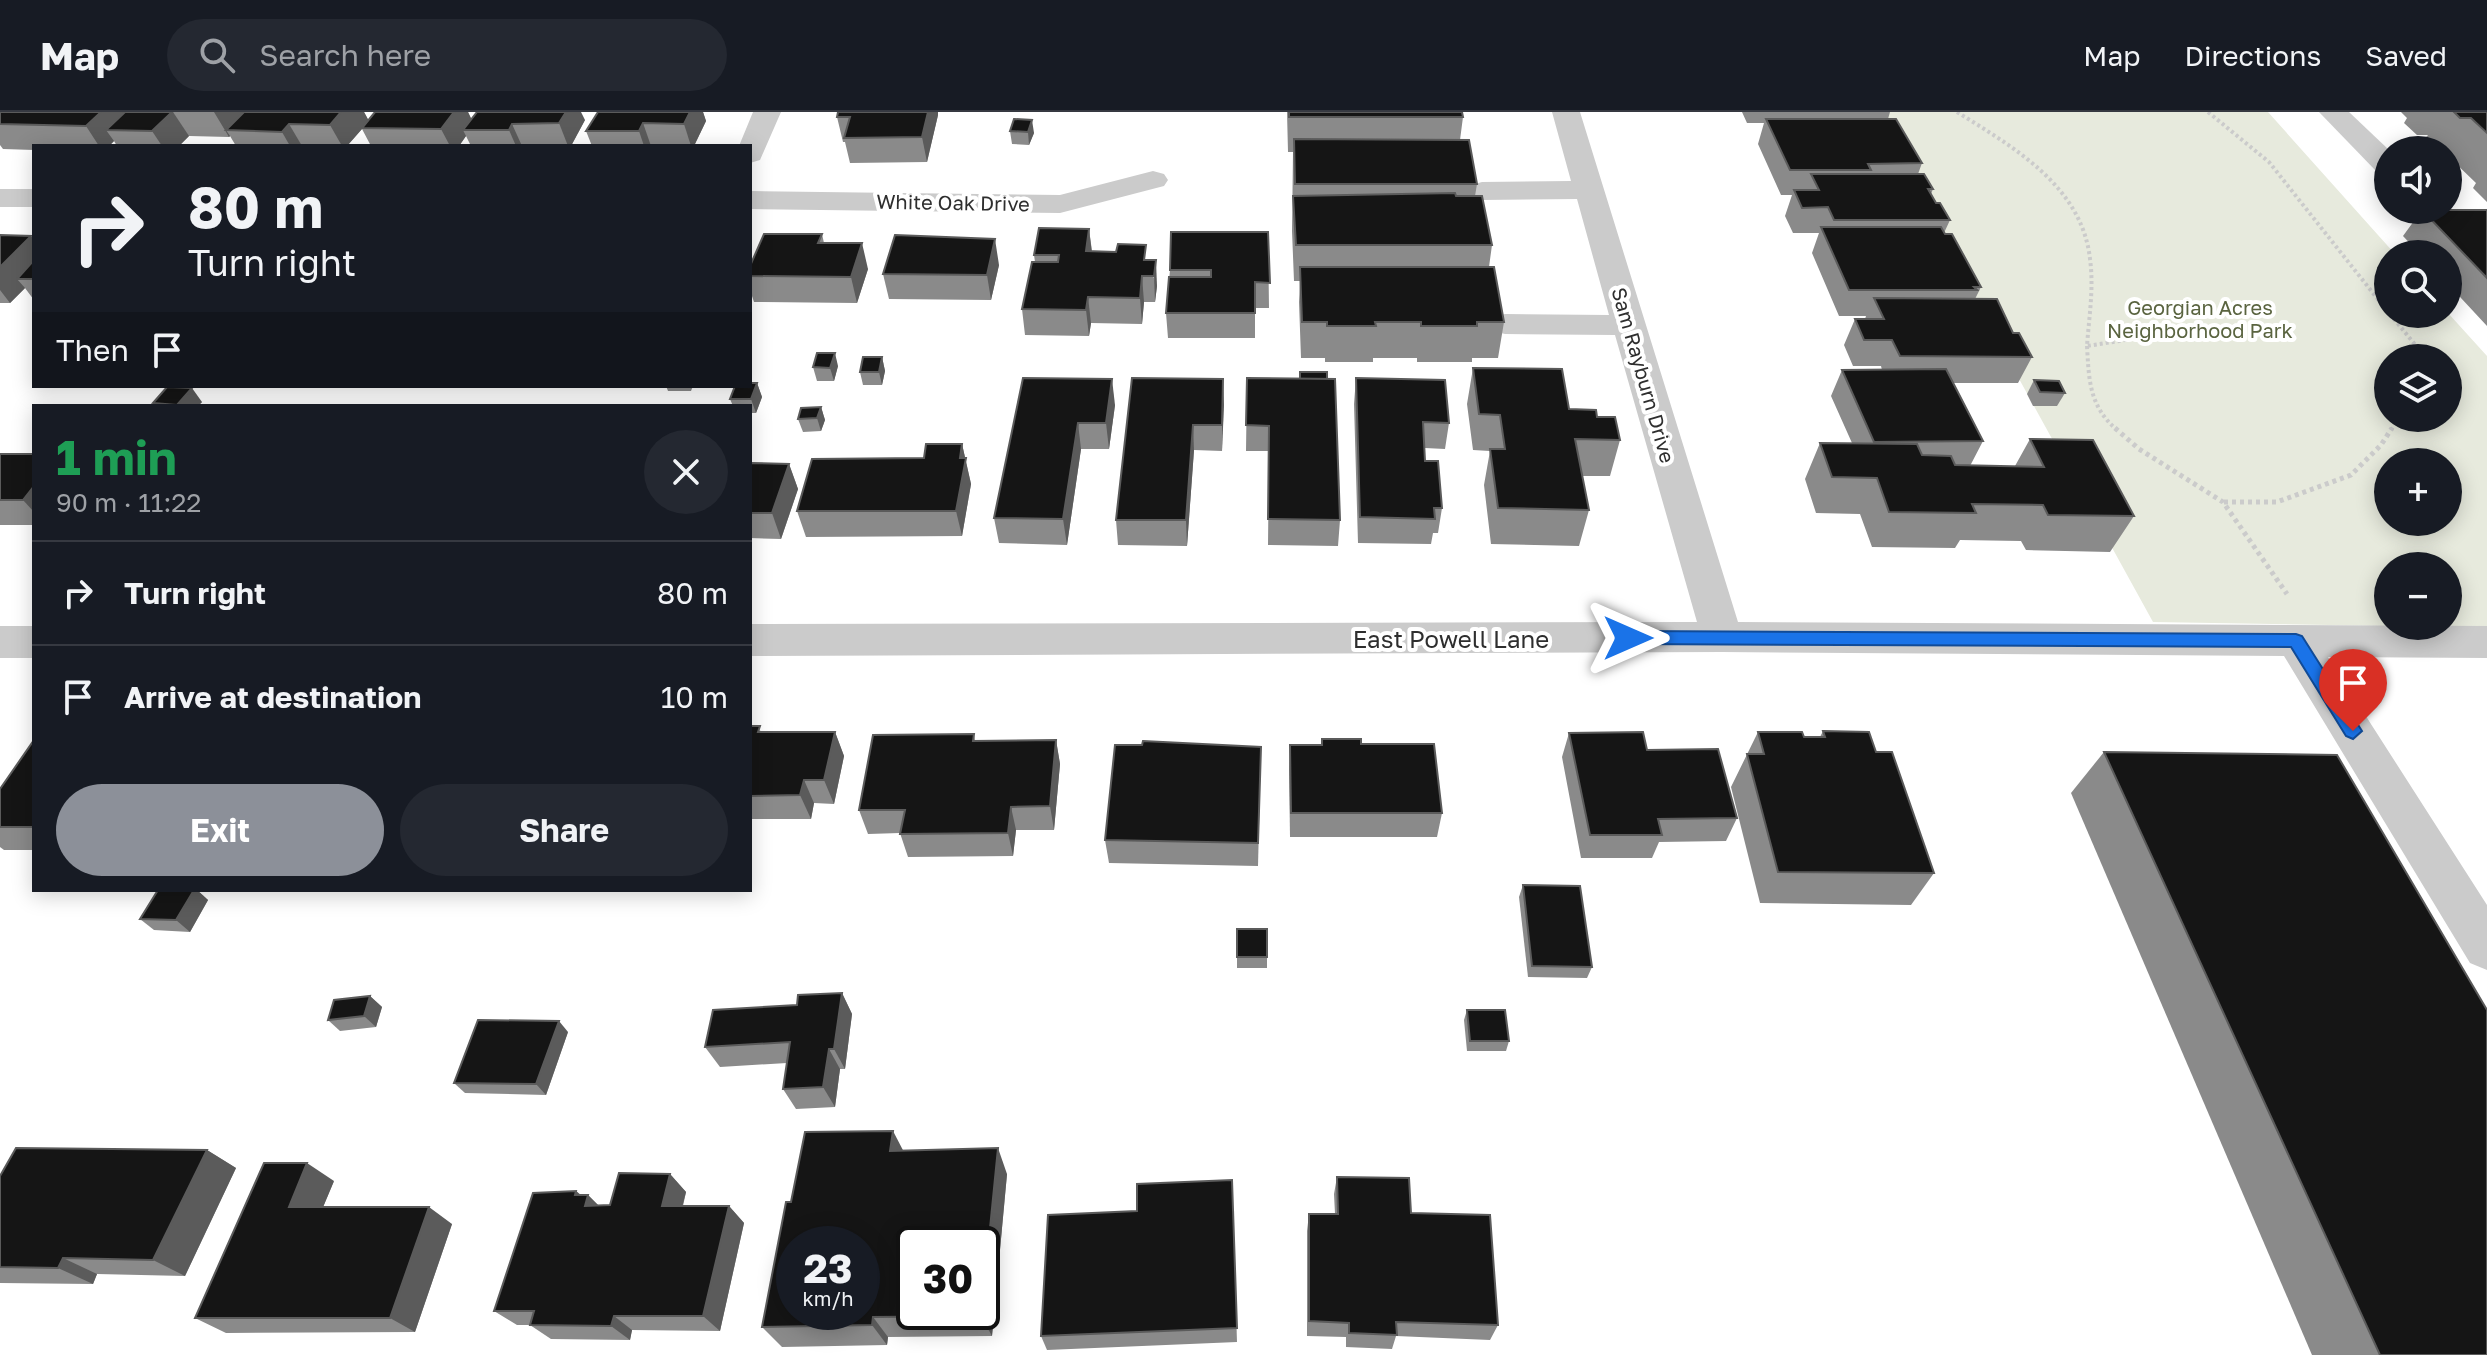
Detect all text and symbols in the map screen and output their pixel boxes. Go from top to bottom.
search box [167,19,727,91]
text: Map [40,33,119,78]
icon: search [195,33,239,77]
text: Search here [259,37,431,73]
text: Map [2083,39,2140,72]
text: Directions [2184,39,2321,72]
text: Saved [2365,39,2447,72]
map controls [2374,136,2462,640]
button: sound [2374,136,2462,224]
text: 80 m [188,173,323,240]
icon: right [56,176,160,280]
street label: White Oak Drive [876,189,1030,215]
button: search [2374,240,2462,328]
text: Turn right [188,241,356,284]
street label: Sam Rayburn Drive [1607,285,1681,465]
park label: Georgian Acres Neighborhood Park [2107,295,2293,342]
icon: arrive [145,328,189,372]
text: Then [56,332,129,368]
button: layers [2374,344,2462,432]
text: 1 min [56,428,177,486]
button: close [644,430,728,514]
button: + [2374,448,2462,536]
text: 90 m · 11:22 [56,487,201,518]
button: − [2374,552,2462,640]
icon: right [56,571,100,615]
text: Turn right [124,575,266,611]
text: 80 m [657,575,728,611]
position arrow [1586,596,1670,680]
street label: East Powell Lane [1353,624,1549,653]
pin [2319,649,2387,731]
icon: arrive [2331,661,2375,705]
icon: arrive [56,675,100,719]
text: Arrive at destination [124,679,421,715]
text: 10 m [661,679,728,715]
button: Exit [56,784,384,876]
button: Share [400,784,728,876]
speed limit sign: 30 [896,1226,1000,1330]
text: 23 [804,1244,852,1292]
text: km/h [803,1286,853,1310]

